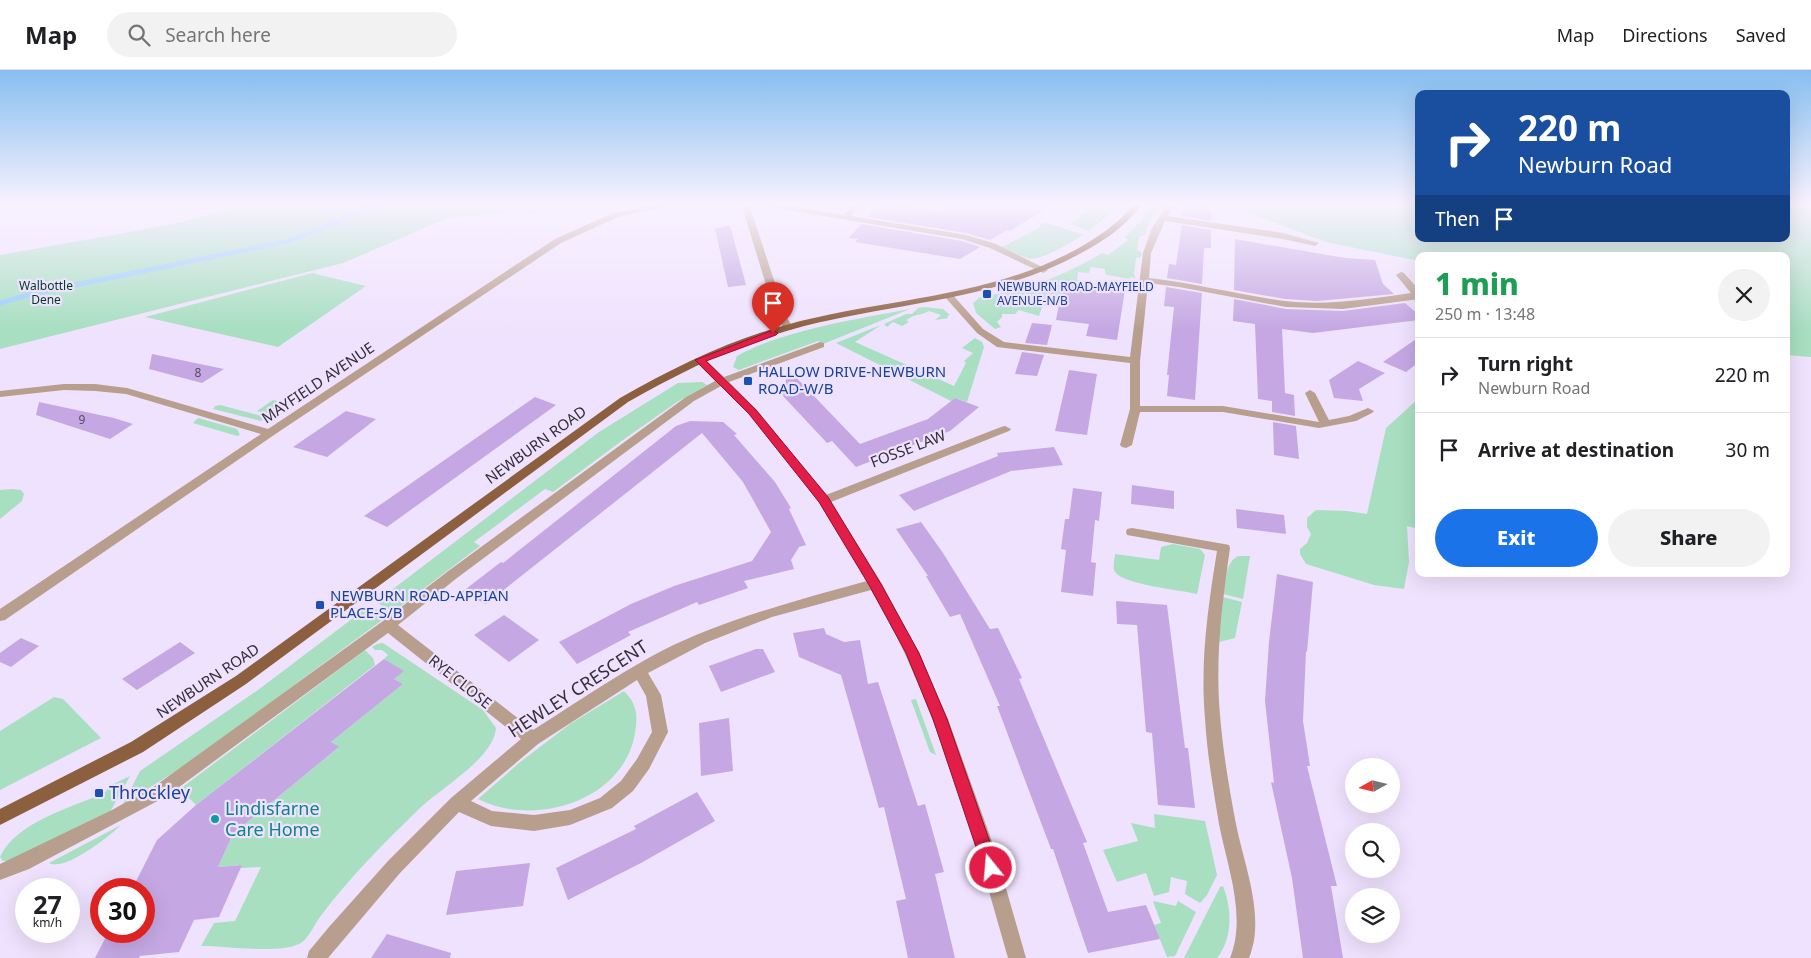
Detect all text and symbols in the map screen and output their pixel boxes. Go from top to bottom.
search box [107,12,457,57]
text: Map [25,18,77,51]
icon: search [125,21,153,49]
text: Search here [165,22,271,48]
text: Map [1557,23,1594,47]
text: Directions [1622,23,1708,47]
text: Saved [1736,23,1786,47]
text: 220 m [1518,104,1621,151]
icon: right [1435,110,1500,175]
text: Newburn Road [1518,149,1672,179]
icon: arrive [1490,205,1518,233]
text: Then [1435,206,1480,232]
text: 1 min [1435,263,1519,304]
button: close [1718,269,1770,321]
park label: Walbottle Dene [19,277,73,308]
place label: NEWBURN ROAD-MAYFIELD AVENUE-N/B [997,278,1154,309]
pin [752,282,794,333]
marker: NEWBURN ROAD-MAYFIELD AVENUE-N/B [981,288,993,300]
icon: arrive [759,289,787,317]
text: 250 m · 13:48 [1435,303,1535,325]
street label: MAYFIELD AVENUE [257,337,378,427]
text: Turn right [1478,351,1573,377]
place label: HALLOW DRIVE-NEWBURN ROAD-W/B [758,361,946,398]
icon: right [1435,361,1463,389]
text: 220 m [1715,362,1770,388]
house number: 8 [195,364,202,381]
marker: HALLOW DRIVE-NEWBURN ROAD-W/B [742,375,754,387]
text: Newburn Road [1478,377,1590,399]
street label: NEWBURN ROAD [481,401,590,488]
house number: 9 [79,411,86,428]
street label: FOSSE LAW [867,425,948,472]
icon: arrive [1435,436,1463,464]
text: Arrive at destination [1478,437,1674,463]
text: 30 m [1726,437,1770,463]
button: Exit [1435,509,1598,567]
button: Share [1608,509,1770,567]
place label: NEWBURN ROAD-APPIAN PLACE-S/B [330,585,509,622]
marker: NEWBURN ROAD-APPIAN PLACE-S/B [314,599,326,611]
street label: HEWLEY CRESCENT [503,634,652,742]
street label: NEWBURN ROAD [152,638,263,722]
street label: RYE CLOSE [425,650,496,713]
north arrow [1345,758,1400,812]
map controls [1345,758,1400,943]
place label: Throckley [109,780,191,804]
marker: Throckley [93,787,105,799]
place label: Lindisfarne Care Home [225,796,320,841]
marker: Lindisfarne Care Home [209,813,221,825]
button: search [1345,823,1400,878]
position arrow [964,841,1016,893]
speed limit sign: 30 [90,878,155,943]
text: 27 [33,887,62,921]
button: layers [1345,888,1400,943]
text: km/h [33,914,62,931]

